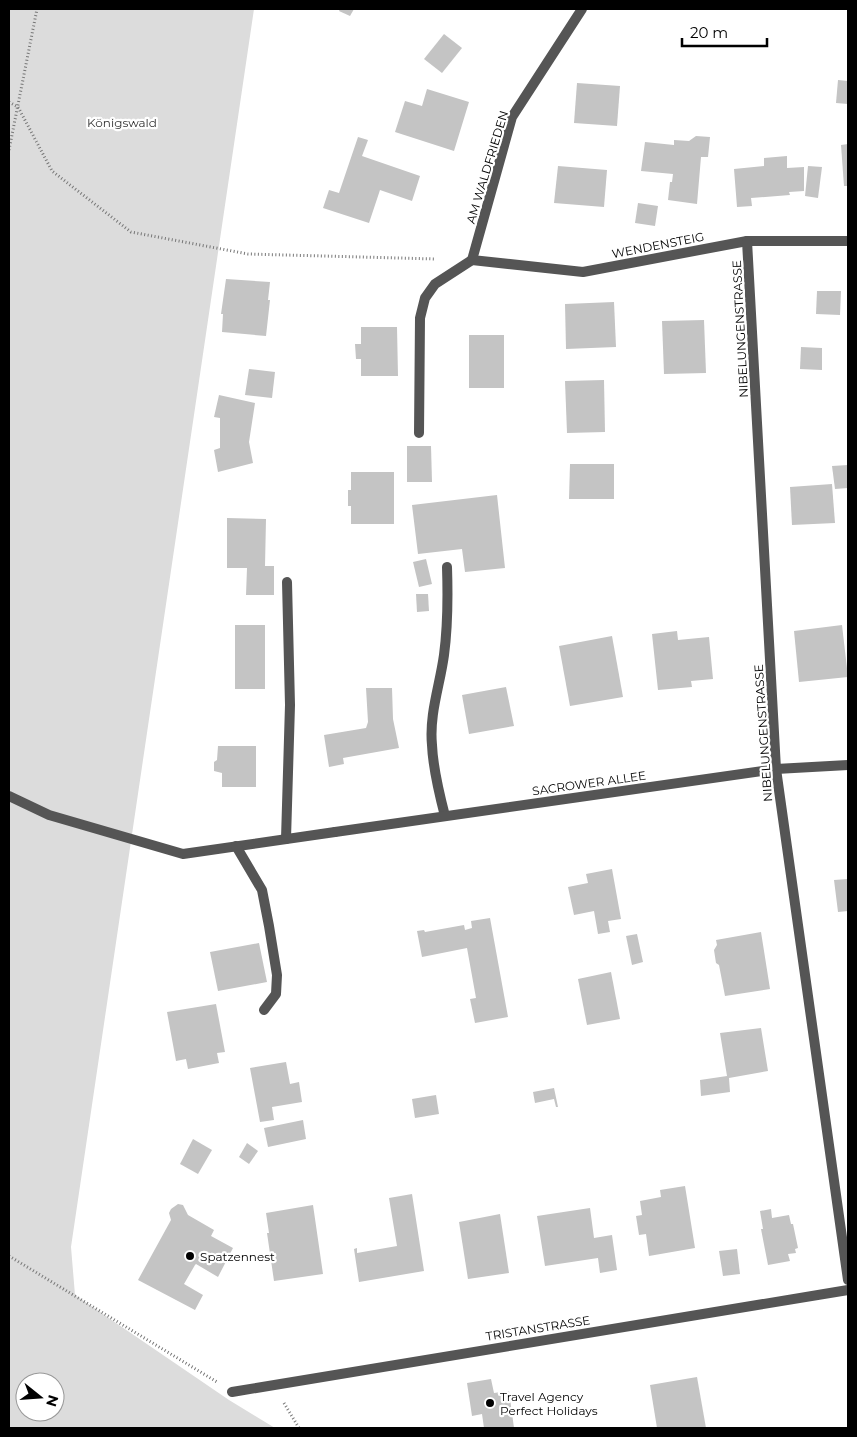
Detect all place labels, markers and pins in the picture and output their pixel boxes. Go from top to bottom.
place label: Spatzennest [200,1249,275,1264]
marker: Spatzennest [184,1250,196,1262]
place label: Travel Agency Perfect Holidays [500,1389,598,1418]
marker: Travel Agency Perfect Holidays [484,1397,496,1409]

